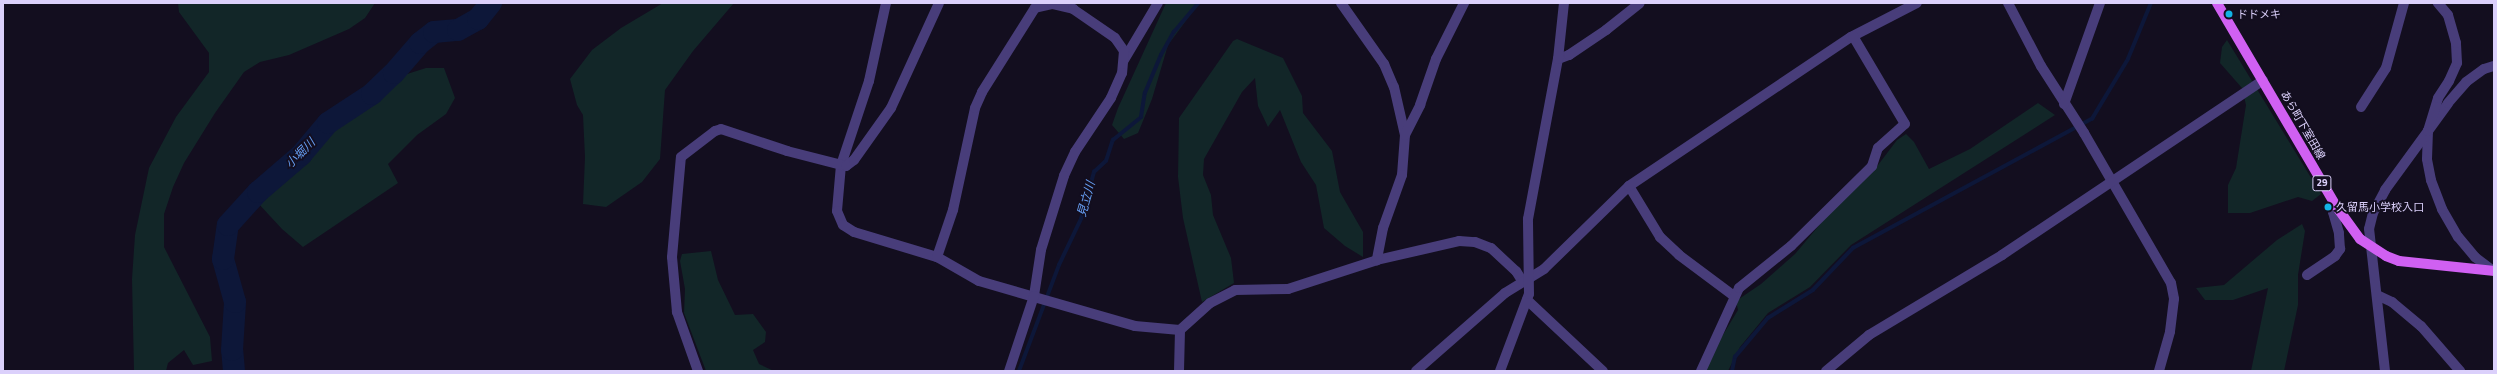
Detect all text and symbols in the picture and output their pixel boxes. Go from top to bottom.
place label: ドドメキ [2237,7,2281,21]
marker: ドドメキ [2224,9,2234,19]
street label: あら町下室田線 [2278,88,2328,162]
water label: 小堀川 [282,135,318,171]
road number: 29 [2312,175,2332,191]
water label: 見立川 [1074,180,1098,218]
place label: 久留馬小学校入口 [2336,200,2424,214]
marker: 久留馬小学校入口 [2323,202,2333,212]

